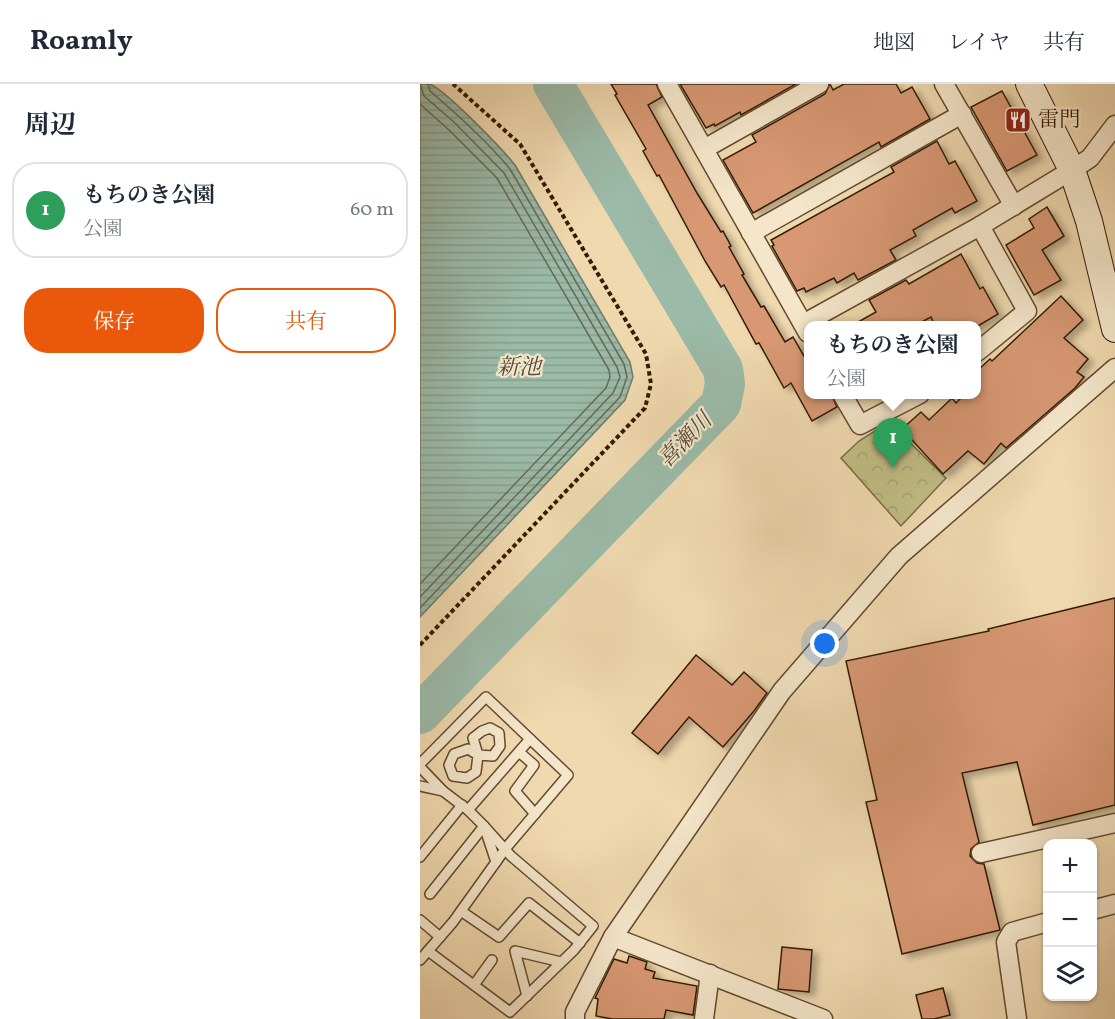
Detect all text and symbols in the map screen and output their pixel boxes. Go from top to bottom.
text: Roamly [30,22,133,61]
text: 地図 [873,29,915,58]
text: レイヤ [948,29,1010,58]
text: 共有 [1043,29,1085,58]
restaurant icon: 雷門 [1003,105,1033,135]
place label: 雷門 [1038,106,1080,135]
text: 周辺 [24,108,76,144]
text: もちのき公園 [83,181,215,212]
text: 1 [41,196,50,224]
text: 60 m [350,196,394,224]
text: 公園 [83,216,123,244]
button: 保存 [24,288,204,353]
button: 共有 [216,288,396,353]
popup [804,321,981,399]
text: もちのき公園 [826,331,959,362]
water label: 新池 [497,353,544,384]
text: 公園 [826,366,866,394]
water label: 喜瀬川 [652,405,721,476]
pin: 1 [874,418,912,468]
your location [810,629,839,658]
map controls [1043,839,1097,1001]
button: + [1043,839,1097,893]
button: − [1043,893,1097,947]
button: layers [1043,947,1097,1001]

